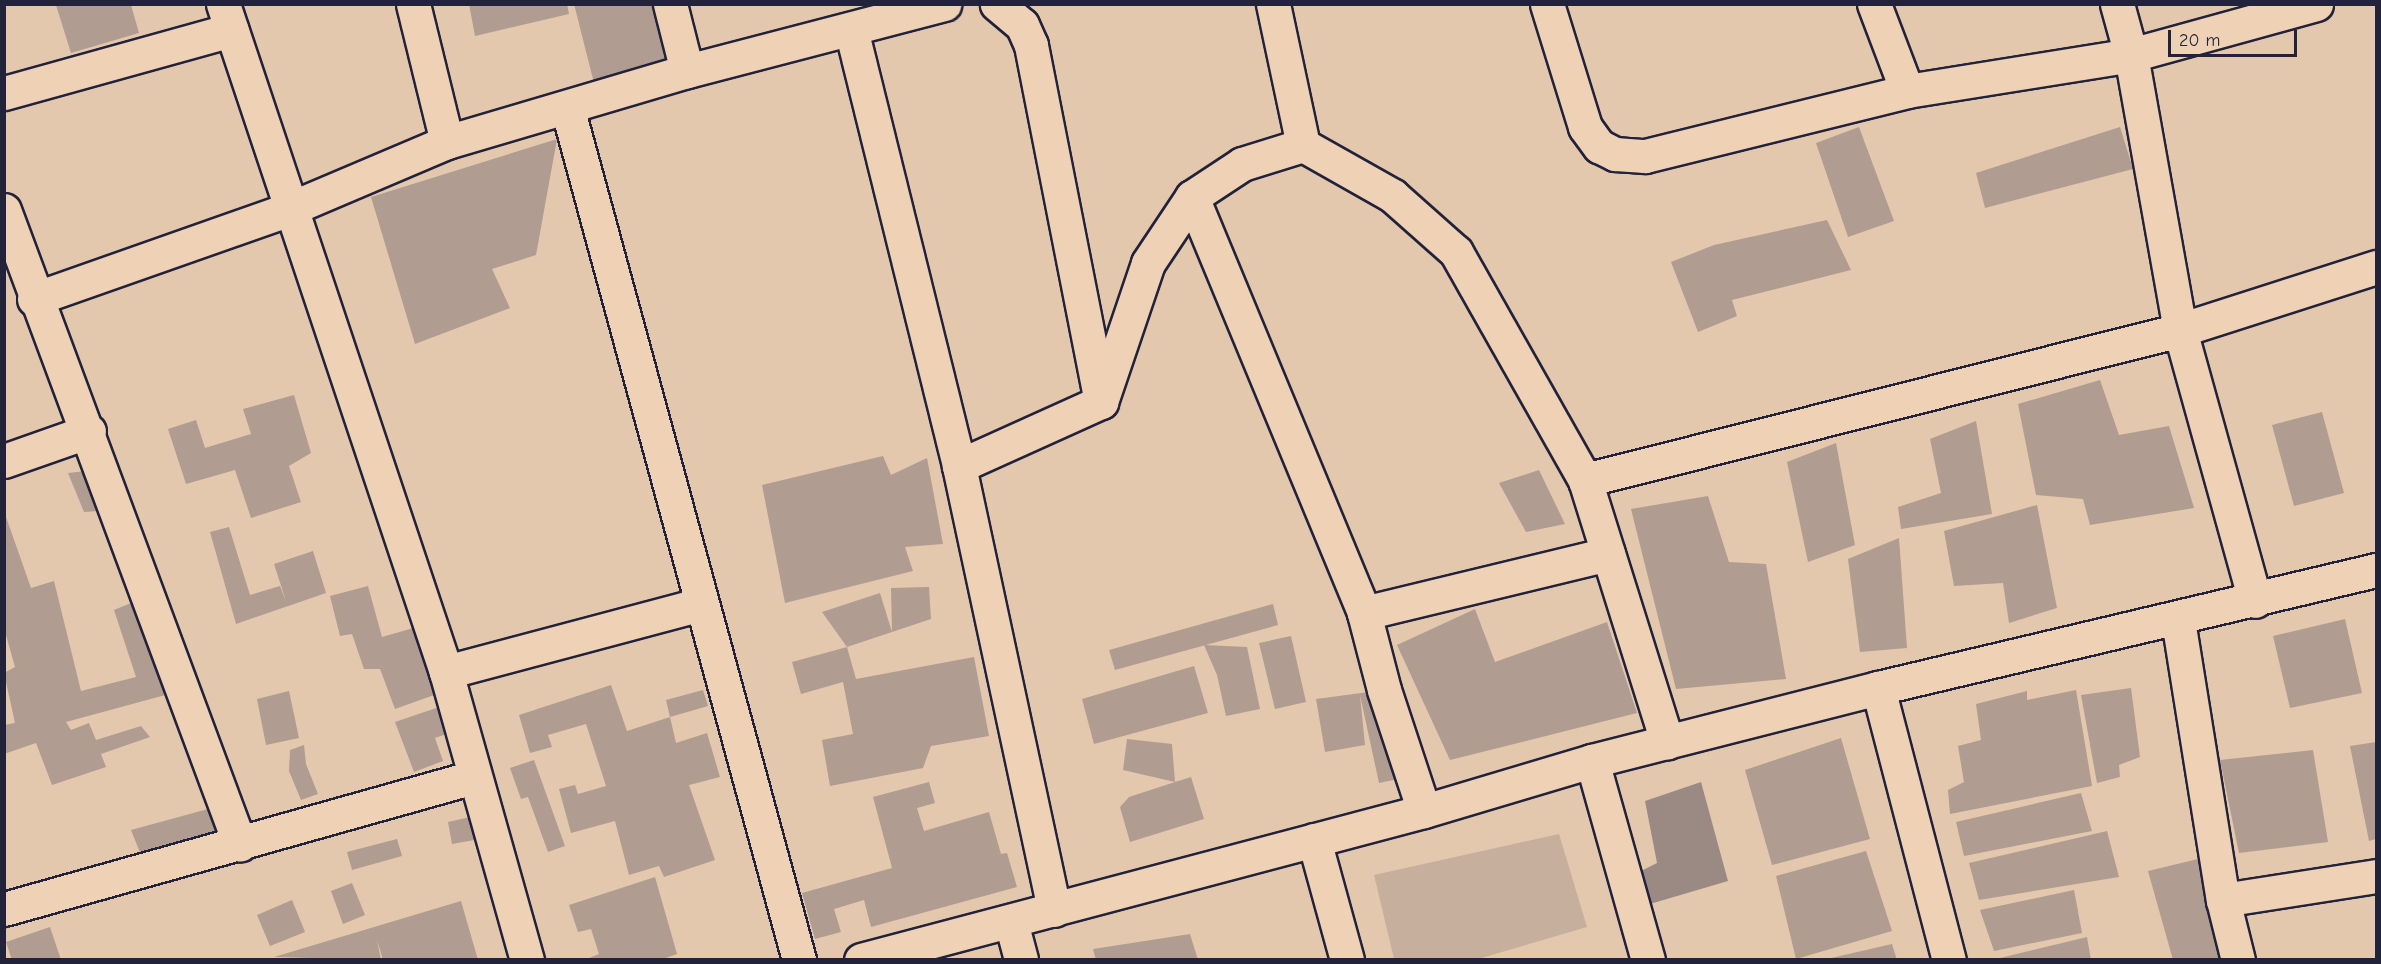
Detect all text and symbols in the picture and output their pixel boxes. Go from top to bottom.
scale bar [2171,18,2300,56]
text: 20 m [2179,30,2220,51]

